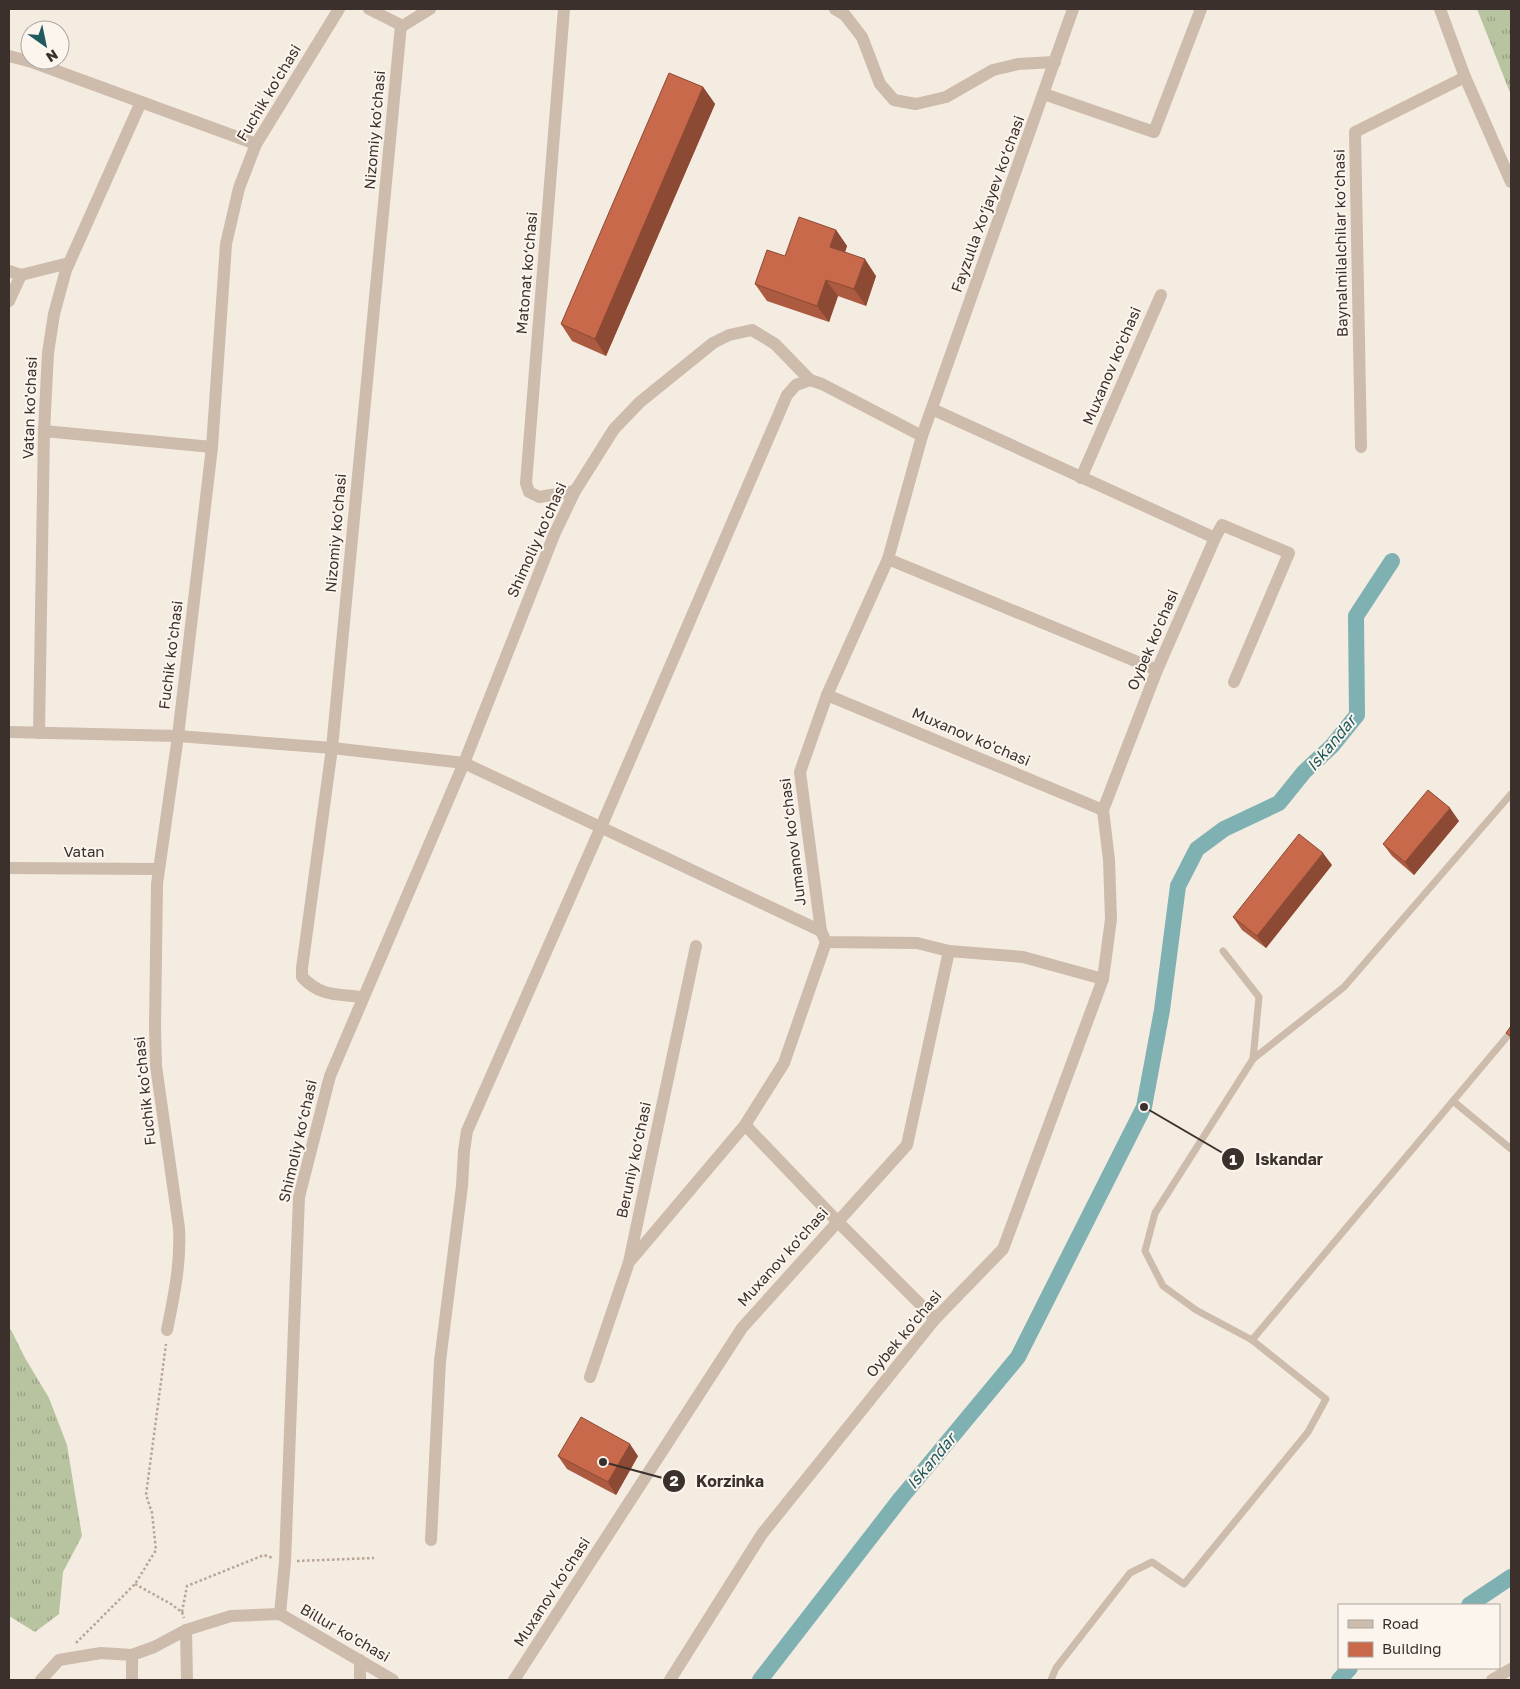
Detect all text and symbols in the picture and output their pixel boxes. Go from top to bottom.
north arrow [20,20,70,70]
street label: Fuchik ko'chasi [232,41,304,144]
text: N [43,46,61,66]
street label: Nizomiy ko'chasi [360,70,388,190]
street label: Fayzulla Xo‘jayev ko‘chasi [947,113,1027,295]
street label: Baynalmilalchilar ko‘chasi [1329,149,1351,337]
street label: Matonat ko‘chasi [512,211,540,335]
street label: Muxanov ko'chasi [1078,304,1144,427]
street label: Vatan ko'chasi [18,356,40,460]
street label: Nizomiy ko'chasi [321,473,349,593]
street label: Shimoliy ko'chasi [503,479,570,600]
street label: Oybek ko'chasi [1123,587,1181,693]
street label: Fuchik ko'chasi [154,599,186,710]
street label: Muxanov ko'chasi [910,703,1033,769]
water label: Iskandar [1302,709,1362,775]
street label: Jumanov ko‘chasi [775,777,809,907]
street label: Vatan [63,842,105,860]
street label: Fuchik ko'chasi [129,1036,159,1147]
street label: Shimoliy ko‘chasi [274,1078,320,1204]
street label: Beruniy ko‘chasi [612,1100,654,1220]
callout: Iskandar [1220,1144,1333,1175]
text: Iskandar [1255,1149,1323,1169]
text: 1 [1229,1150,1237,1168]
street label: Muxanov ko'chasi [733,1203,831,1309]
street label: Oybek ko'chasi [862,1286,945,1380]
water label: Iskandar [902,1427,962,1493]
callout: Korzinka [661,1465,774,1496]
text: 2 [669,1471,679,1489]
text: Korzinka [696,1471,764,1491]
street label: Muxanov ko'chasi [509,1533,593,1649]
street label: Billur ko'chasi [298,1599,393,1665]
legend [1338,1604,1500,1669]
text: Road [1382,1614,1419,1632]
text: Building [1382,1639,1442,1657]

